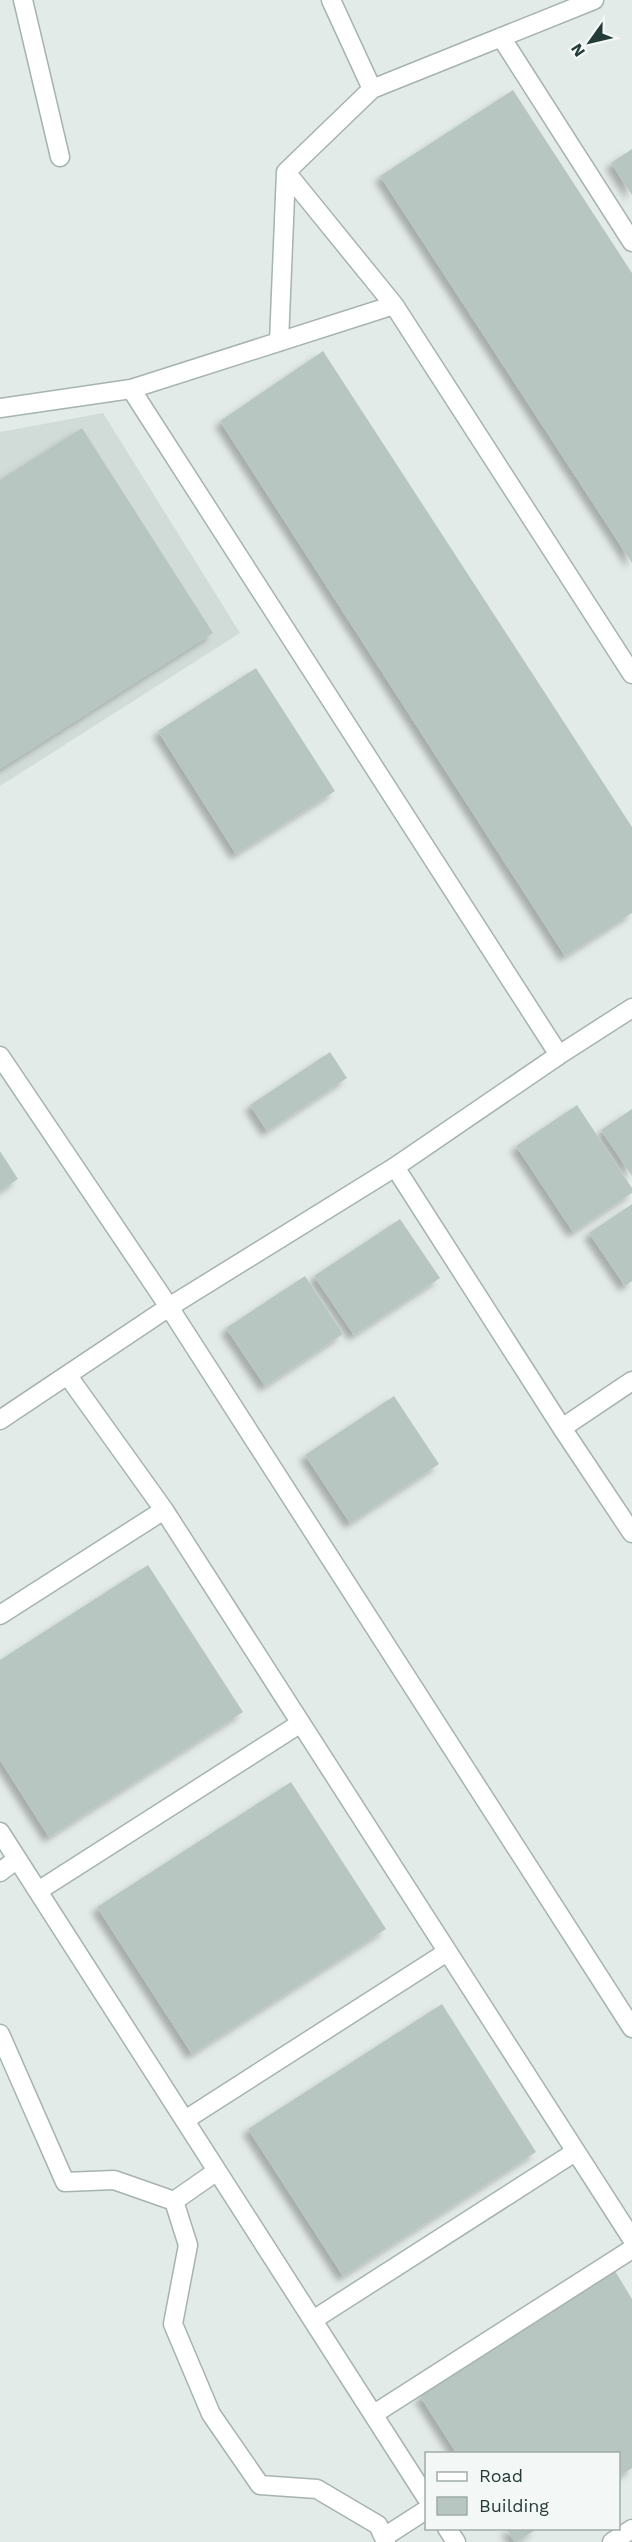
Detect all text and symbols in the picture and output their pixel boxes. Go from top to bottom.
north arrow [560,12,620,72]
text: N [567,40,589,60]
legend [425,2452,620,2530]
text: Road [479,2465,523,2486]
text: Building [479,2495,549,2516]

